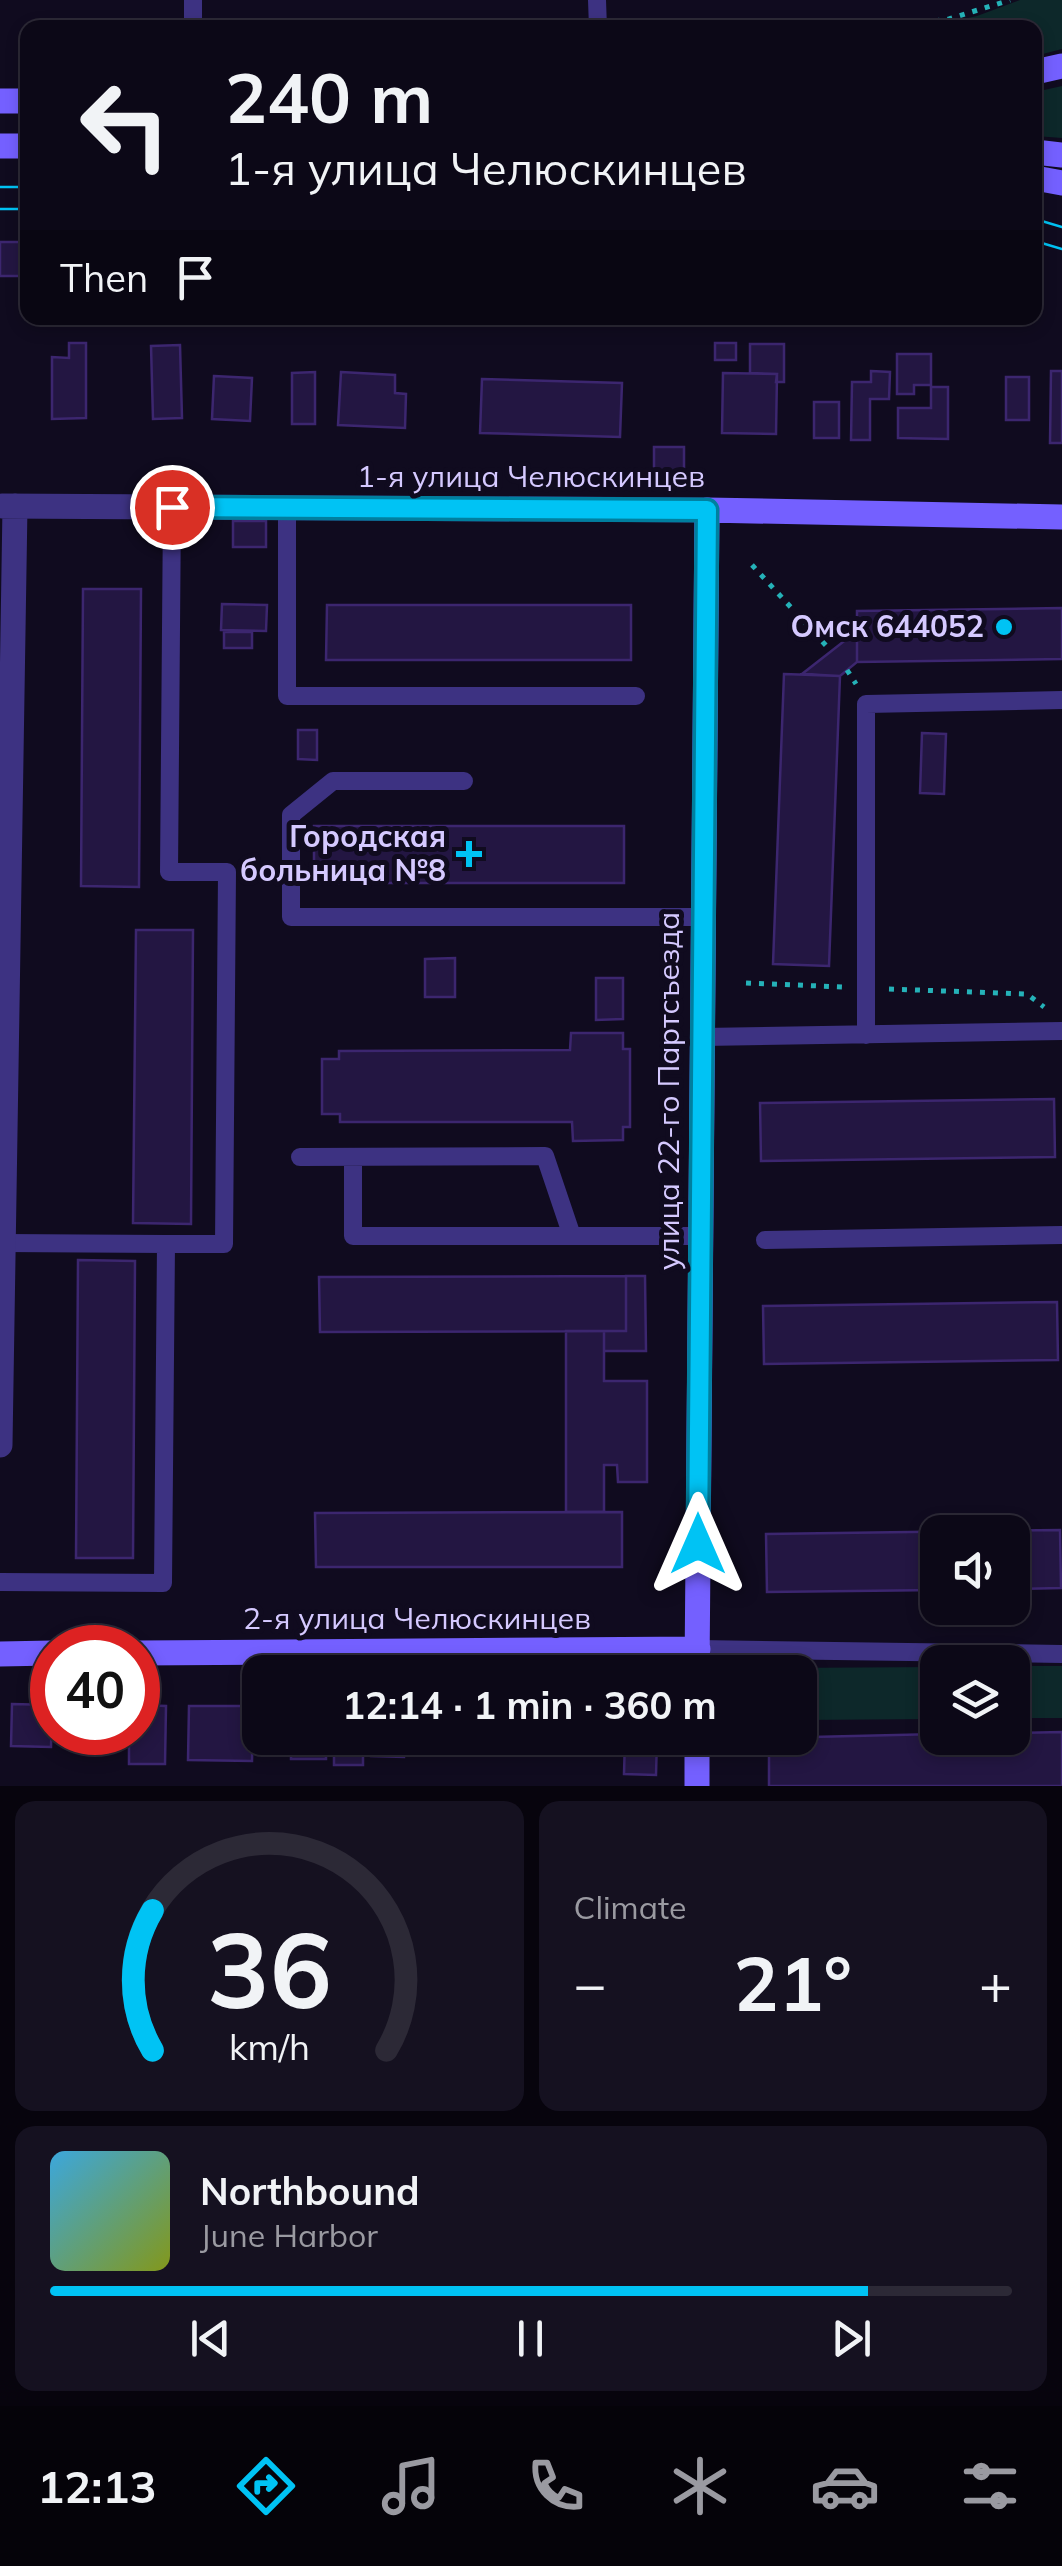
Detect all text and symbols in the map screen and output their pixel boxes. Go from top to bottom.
text: 240 m [225,53,433,141]
icon: left [60,60,190,190]
text: 1-я улица Челюскинцев [225,140,747,196]
icon: arrive [168,250,223,305]
text: Then [60,254,148,302]
street label: 1-я улица Челюскинцев [357,457,705,495]
pin [130,465,215,550]
icon: arrive [145,480,200,535]
place label: Омск 644052 [791,607,984,645]
marker: Омск 644052 [993,616,1015,638]
place label: Городская больница №8 [240,817,446,889]
marker: Городская больница №8 [456,841,482,867]
street label: улица 22-го Партсъезда [649,912,687,1270]
position arrow [646,1492,750,1596]
map controls [920,1515,1030,1755]
button: sound [920,1515,1030,1625]
street label: 2-я улица Челюскинцев [243,1599,591,1637]
speed limit sign: 40 [30,1625,160,1755]
button: layers [920,1645,1030,1755]
text: 12:14 · 1 min · 360 m [342,1681,717,1729]
text: Climate [574,1887,686,1927]
text: 36 [207,1903,332,2034]
text: 21° [734,1936,852,2030]
text: − [574,1949,607,2018]
text: + [979,1949,1012,2018]
text: km/h [229,2024,310,2069]
text: Northbound [200,2167,420,2215]
text: June Harbor [200,2215,378,2255]
icon: previous [183,2311,238,2366]
icon: pause [503,2311,558,2366]
icon: next [824,2311,879,2366]
icon: directions [231,2451,301,2521]
icon: music [376,2451,446,2521]
icon: phone [521,2451,591,2521]
icon: climate [665,2451,735,2521]
icon: car [810,2451,880,2521]
icon: filters [955,2451,1025,2521]
text: 12:13 [37,2458,157,2514]

